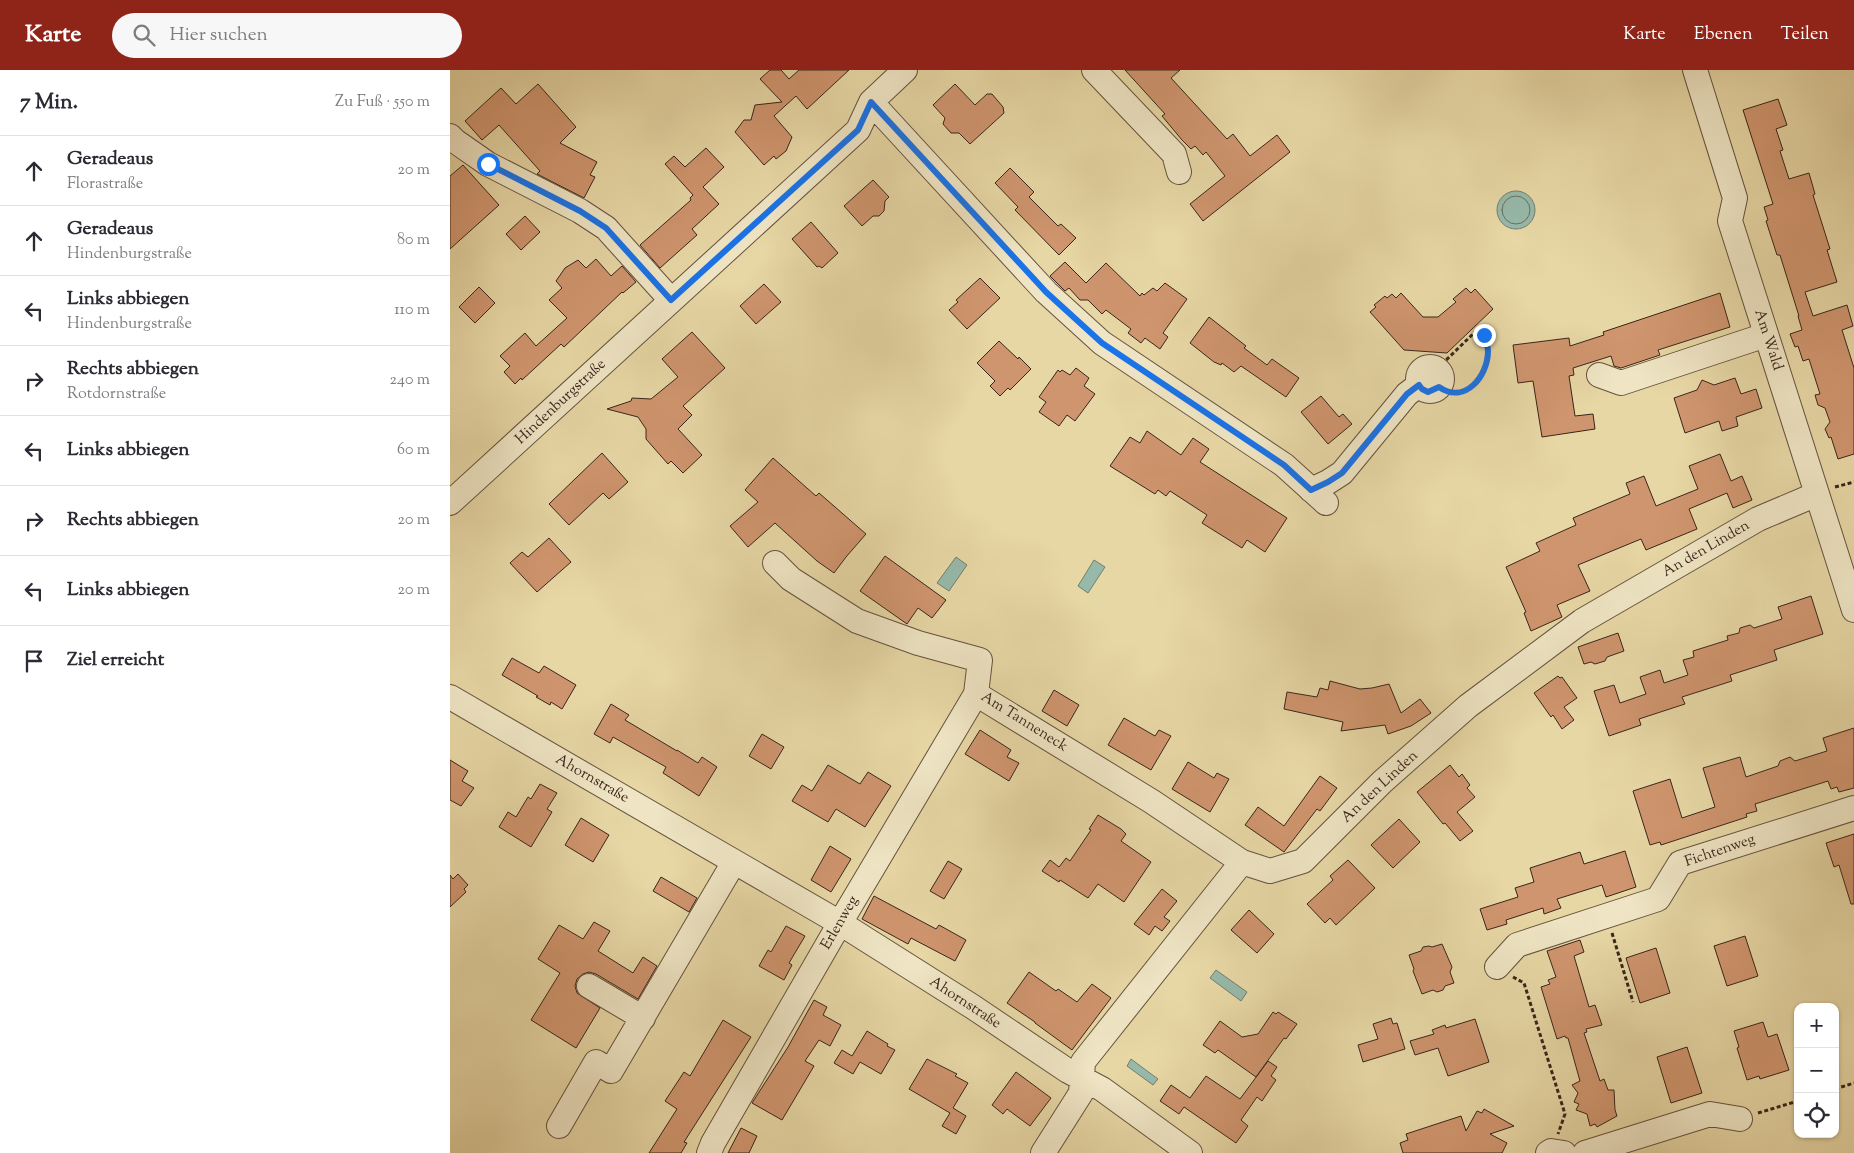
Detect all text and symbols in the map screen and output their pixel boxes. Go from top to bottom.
search box [112,13,462,58]
text: Karte [25,18,82,52]
icon: search [130,21,158,49]
text: Hier suchen [170,22,268,49]
text: Karte [1623,22,1666,48]
text: Ebenen [1694,22,1753,48]
text: Teilen [1781,22,1829,48]
text: 7 Min. [20,88,78,118]
text: Zu Fuß · 550 m [335,91,430,114]
text: Geradeaus [67,146,153,173]
route start [477,153,500,176]
icon: ahead [20,157,48,185]
text: 20 m [397,159,430,182]
text: Florastraße [67,173,143,196]
text: Geradeaus [67,216,153,243]
icon: ahead [20,227,48,255]
text: 80 m [397,229,430,252]
text: Hindenburgstraße [67,243,192,266]
text: Links abbiegen [67,286,190,313]
icon: left [20,297,48,325]
text: 110 m [394,299,430,322]
street label: Am Wald [1748,307,1788,374]
text: Hindenburgstraße [67,313,192,336]
route end [1473,324,1496,347]
street label: Hindenburgstraße [511,354,611,450]
text: Rechts abbiegen [67,356,199,383]
icon: right [20,367,48,395]
text: 240 m [389,369,430,392]
text: Rotdornstraße [67,383,166,406]
icon: left [20,437,48,465]
text: Links abbiegen [67,437,190,464]
text: 60 m [397,439,430,462]
icon: right [20,507,48,535]
text: Rechts abbiegen [67,507,199,534]
text: 20 m [397,509,430,532]
street label: An den Linden [1658,515,1754,583]
icon: left [20,577,48,605]
text: Links abbiegen [67,577,190,604]
text: 20 m [397,579,430,602]
icon: arrive [20,647,48,675]
text: Ziel erreicht [67,647,164,674]
street label: Am Tanneneck [976,687,1072,757]
street label: An den Linden [1337,746,1423,828]
street label: Ahornstraße [551,749,633,809]
street label: Fichtenweg [1682,829,1758,873]
street label: Erlenweg [816,892,864,954]
street label: Ahornstraße [925,972,1005,1034]
map controls [1794,1003,1839,1138]
button: + [1794,1003,1839,1048]
button: − [1794,1048,1839,1093]
button: locate [1794,1093,1839,1138]

